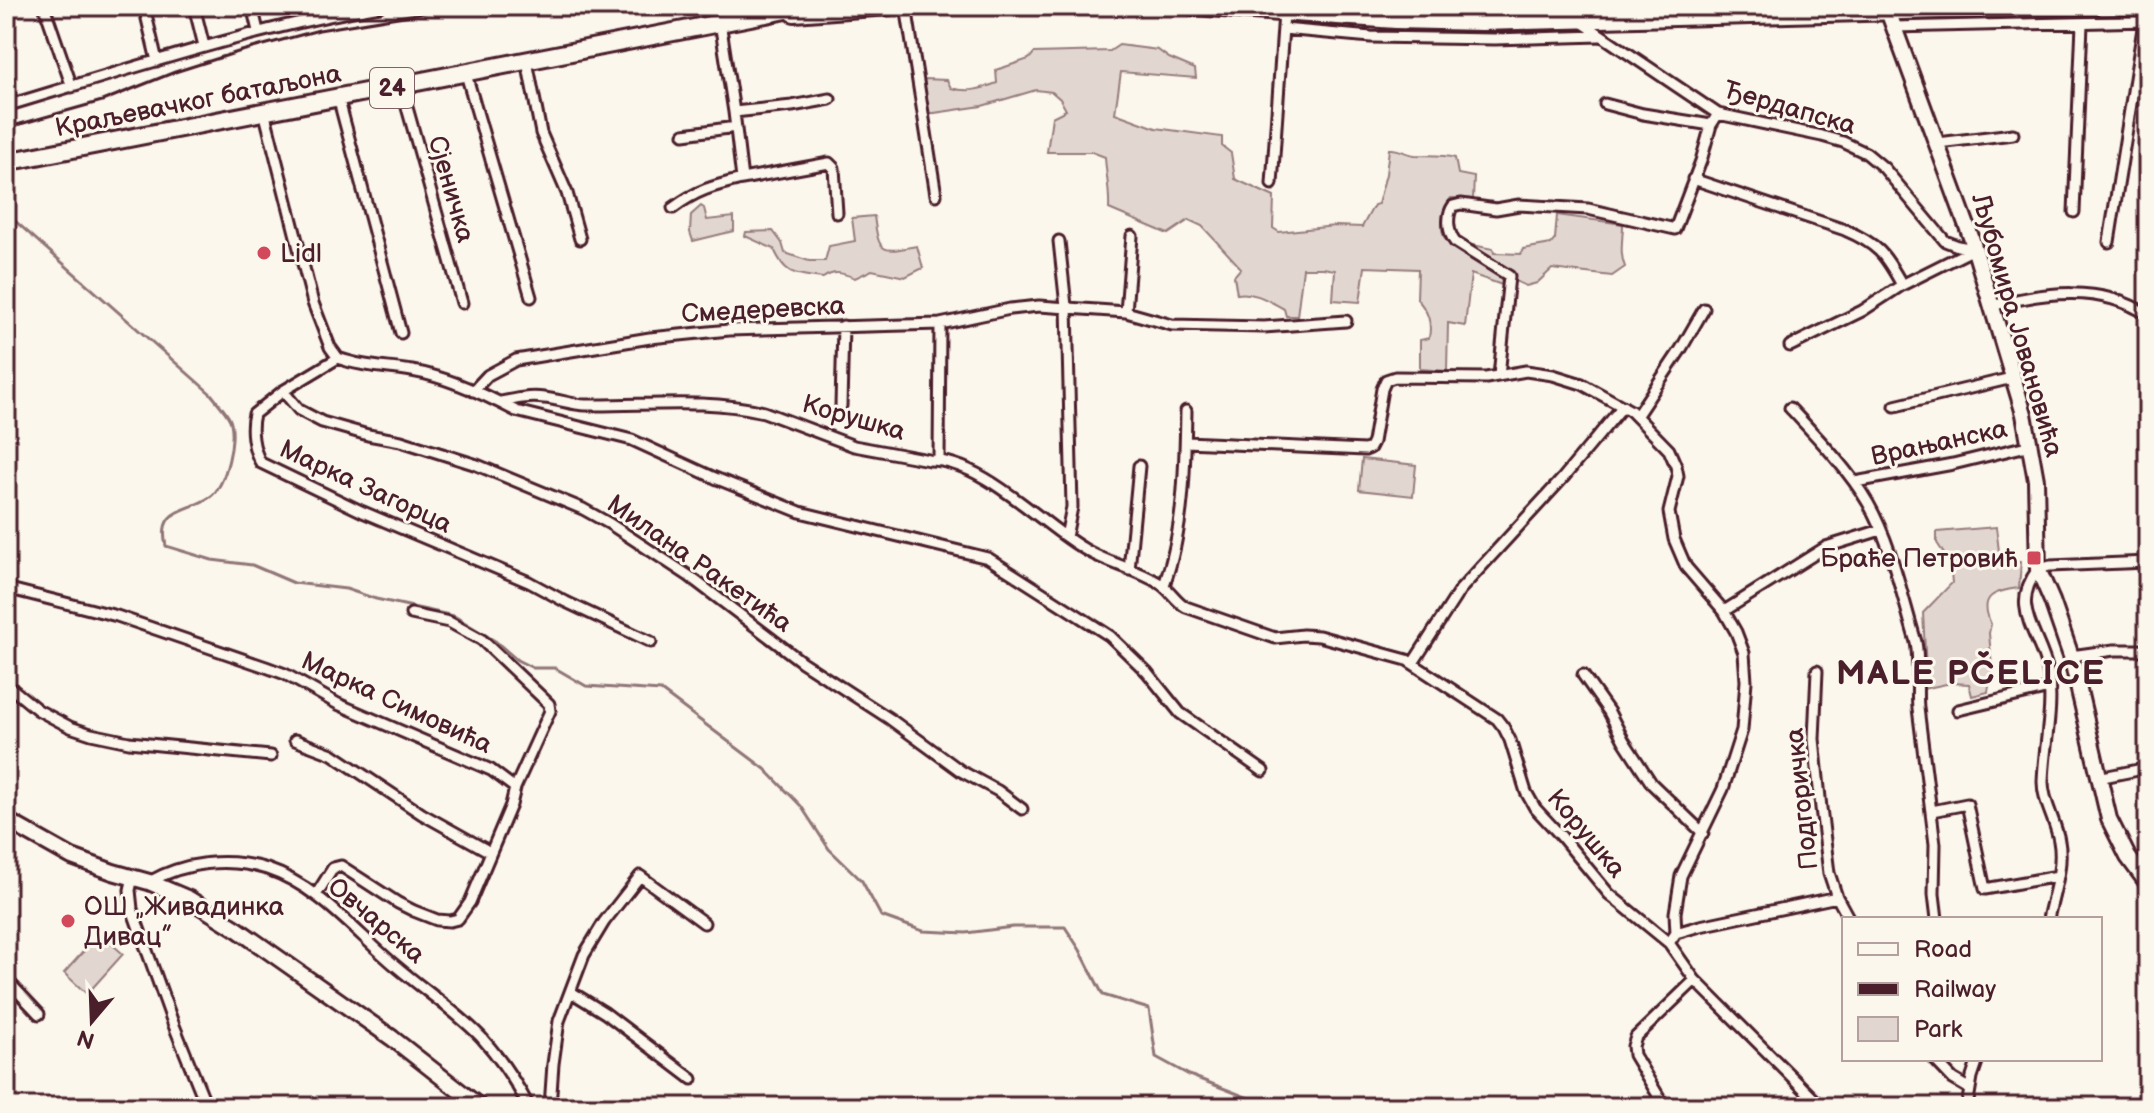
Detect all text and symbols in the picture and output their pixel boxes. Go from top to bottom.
street label: Краљевачког батаљона [53,59,344,144]
road number: 24 [370,68,414,108]
street label: Ђердапска [1720,75,1859,142]
street label: Сјеничка [421,133,481,246]
street label: Љубомира Јовановића [1964,189,2069,461]
place label: Lidl [280,239,322,270]
marker: Lidl [255,244,273,262]
street label: Смедеревска [680,291,846,330]
street label: Корушка [798,389,909,448]
street label: Врањанска [1868,414,2010,473]
street label: Марка Загорца [274,434,456,541]
street label: Милана Ракетића [601,489,798,640]
place label: Браће Петровић [1820,544,2018,575]
marker: Браће Петровић [2025,549,2043,567]
street label: Марка Симовића [296,646,497,761]
district label: MALE PČELICE [1836,651,2106,694]
street label: Подгоричка [1780,726,1825,871]
street label: Корушка [1540,783,1632,884]
street label: Овчарска [321,872,431,971]
place label: ОШ „Живадинка Дивац” [84,892,284,953]
marker: ОШ „Живадинка Дивац” [59,912,77,930]
legend [1842,917,2102,1061]
text: Road [1914,935,1972,964]
text: Railway [1914,975,1996,1004]
north arrow [52,981,132,1061]
text: Park [1914,1015,1962,1044]
text: N [74,1023,98,1054]

